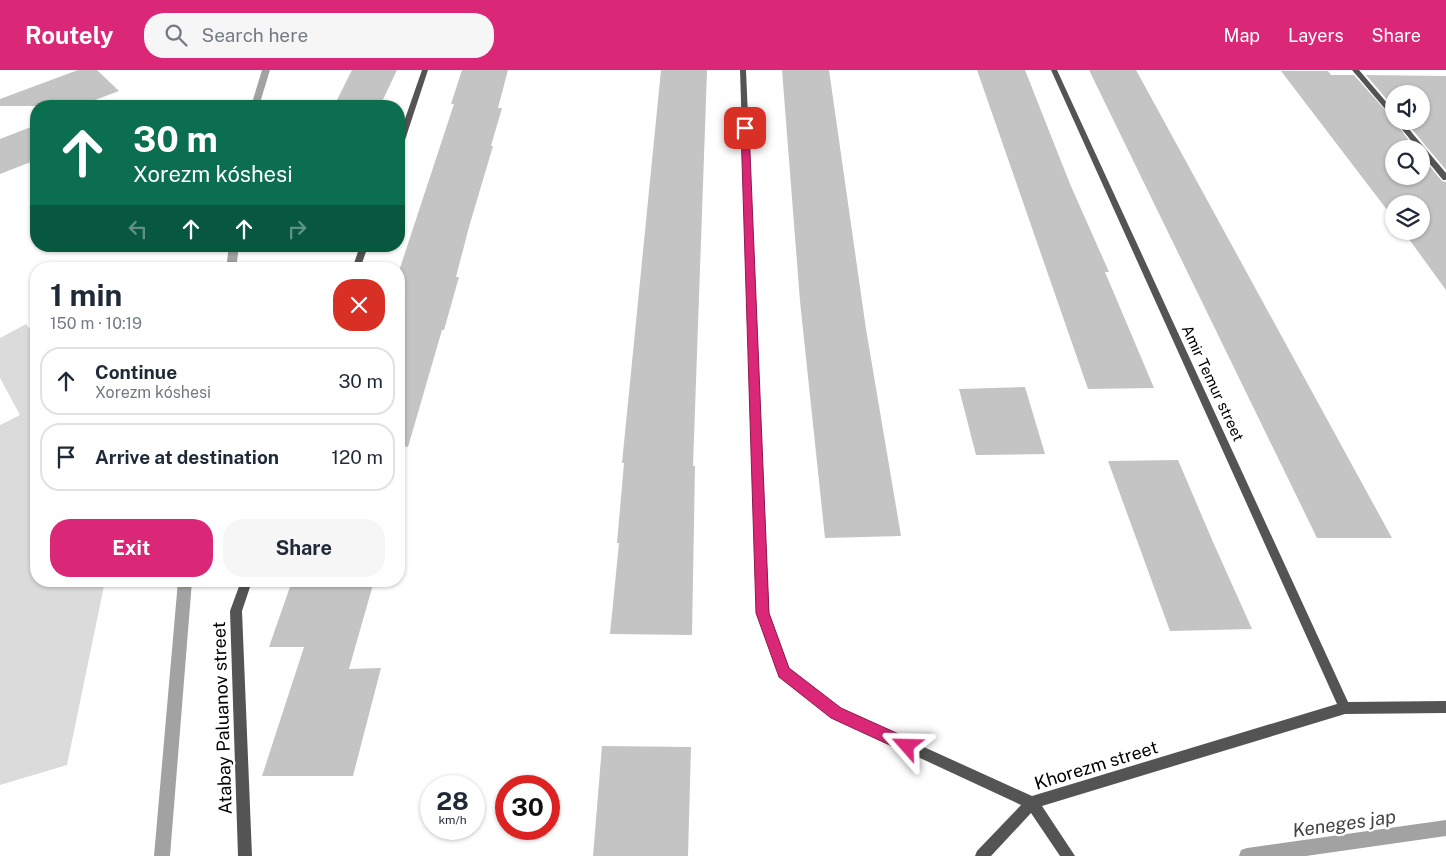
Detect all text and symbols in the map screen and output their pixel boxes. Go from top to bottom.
search box [144,13,494,58]
text: Routely [25,21,114,49]
icon: search [162,21,190,49]
text: Search here [202,24,308,46]
text: Map [1224,25,1260,46]
text: Layers [1288,25,1344,46]
text: Share [1372,25,1421,46]
map controls [1385,85,1430,240]
button: sound [1385,85,1430,130]
pin [724,107,766,149]
icon: arrive [731,114,759,142]
text: 30 m [133,119,218,160]
icon: ahead [50,120,115,185]
button: search [1385,140,1430,185]
text: Xorezm kóshesi [133,161,293,187]
button: layers [1385,195,1430,240]
icon: left [124,215,152,243]
icon: ahead [177,215,205,243]
icon: ahead [230,215,258,243]
icon: right [283,215,311,243]
text: 1 min [50,277,122,313]
button: close [333,279,385,331]
text: 150 m · 10:19 [50,314,142,333]
street label: Amir Temur street [1179,322,1247,444]
text: Continue [95,361,177,383]
icon: ahead [52,367,80,395]
text: 30 m [338,370,383,392]
text: Xorezm kóshesi [95,383,211,402]
icon: arrive [52,443,80,471]
text: Arrive at destination [95,446,279,468]
text: 120 m [331,446,383,468]
button: Exit [50,519,213,577]
button: Share [223,519,385,577]
street label: Atabay Paluanov street [208,621,236,815]
position arrow [880,719,932,771]
street label: Khorezm street [1032,736,1160,794]
speed limit sign: 30 [495,775,560,840]
text: 28 [436,786,469,816]
water label: Keneges jap [1291,805,1397,841]
text: km/h [438,813,467,827]

